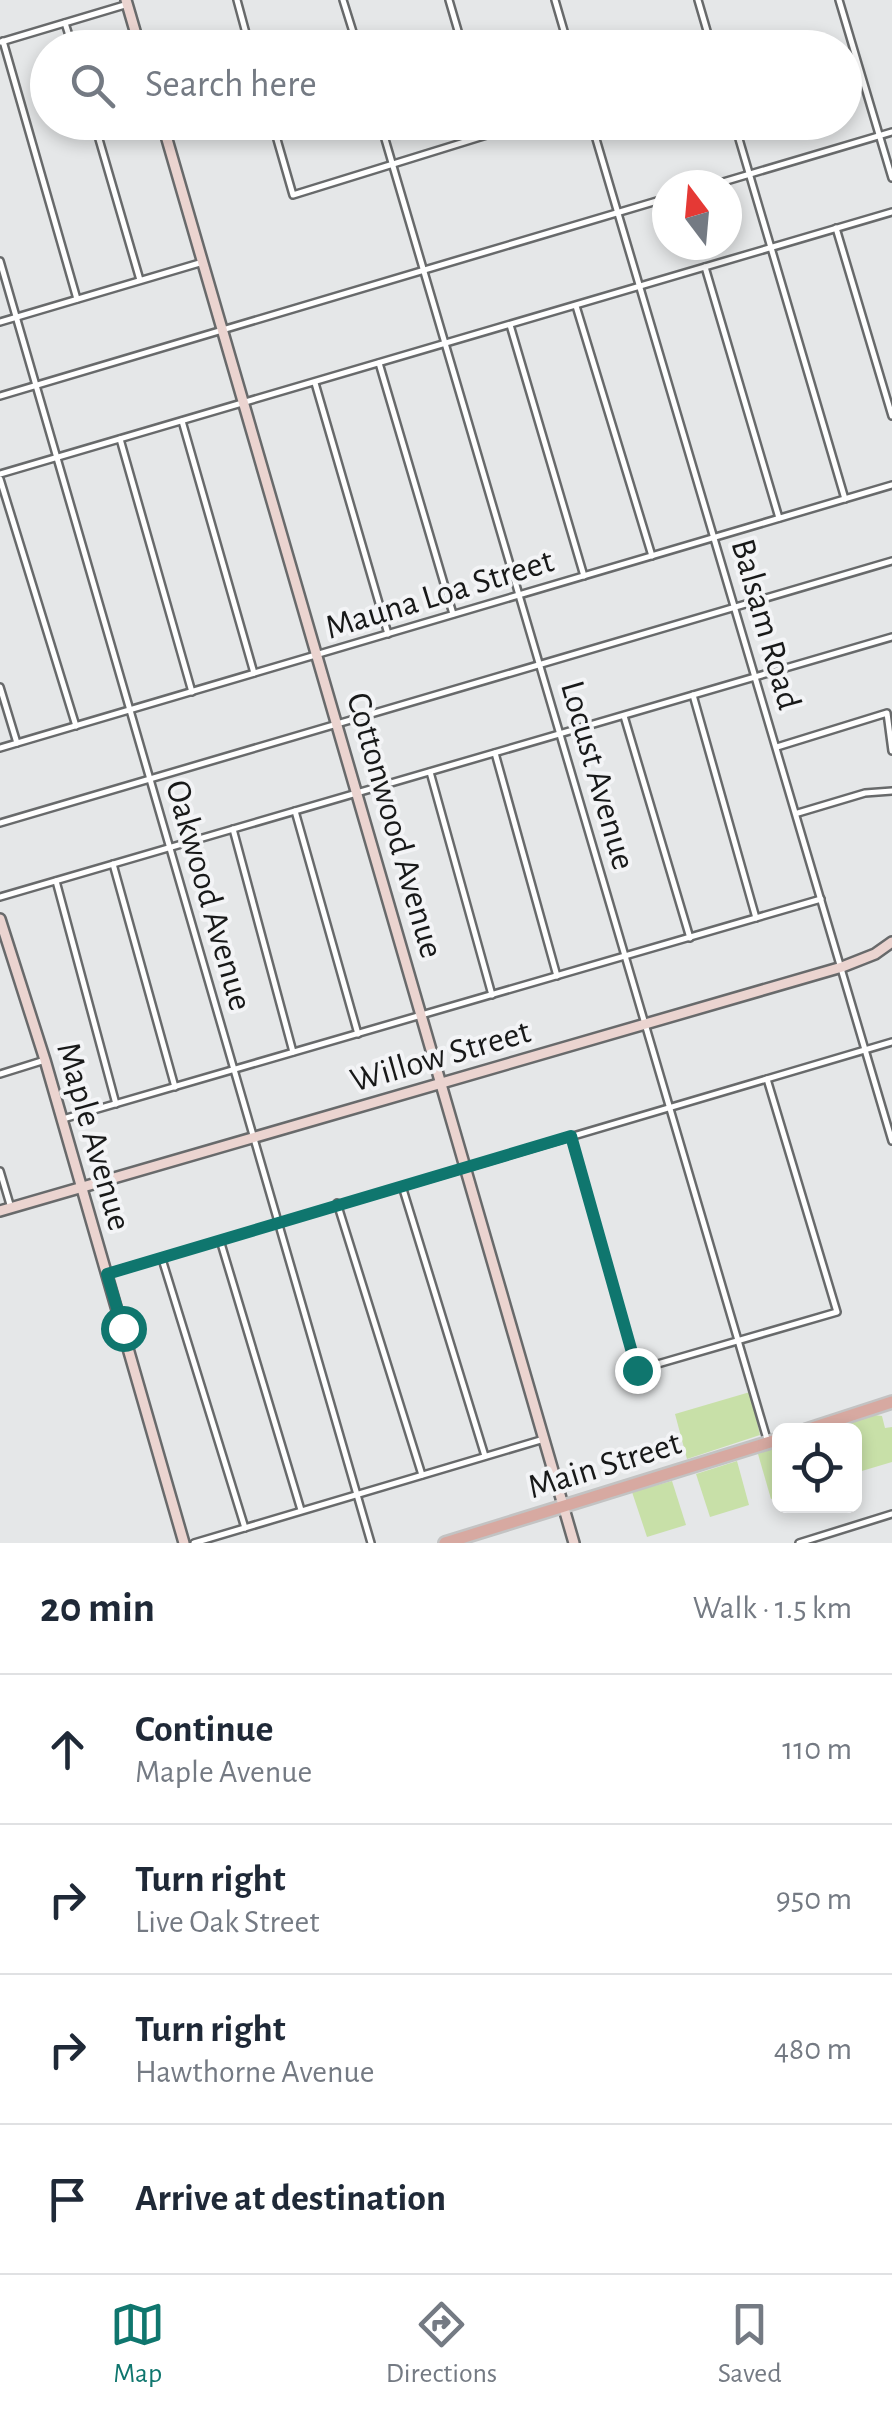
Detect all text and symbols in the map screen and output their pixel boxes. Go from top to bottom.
search box [30,30,862,140]
icon: search [65,58,120,113]
text: Search here [145,66,317,104]
north arrow [652,170,742,260]
street label: Balsam Road [725,535,807,714]
street label: Mauna Loa Street [321,543,558,646]
street label: Locust Avenue [554,677,641,874]
street label: Cottonwood Avenue [340,689,449,962]
street label: Oakwood Avenue [159,776,258,1015]
street label: Willow Street [346,1014,534,1099]
street label: Maple Avenue [50,1038,137,1234]
route start [101,1306,147,1352]
route end [615,1348,661,1394]
map controls [772,1423,862,1513]
button: locate [772,1423,862,1513]
street label: Main Street [524,1426,685,1505]
text: 20 min [40,1587,155,1629]
text: Walk · 1.5 km [693,1592,852,1624]
text: Continue [135,1711,273,1749]
icon: ahead [40,1722,95,1777]
text: 110 m [782,1733,852,1765]
text: Maple Avenue [135,1756,312,1788]
text: Turn right [135,1861,285,1899]
icon: right [40,1872,95,1927]
text: 950 m [776,1883,852,1915]
text: Live Oak Street [135,1906,319,1938]
text: Turn right [135,2011,285,2049]
icon: right [40,2022,95,2077]
text: 480 m [774,2033,852,2065]
text: Hawthorne Avenue [135,2056,375,2088]
icon: arrive [40,2172,95,2227]
text: Arrive at destination [135,2180,446,2218]
tab: Map [110,2297,165,2391]
tab: Directions [386,2297,497,2391]
tab: Saved [718,2297,782,2391]

